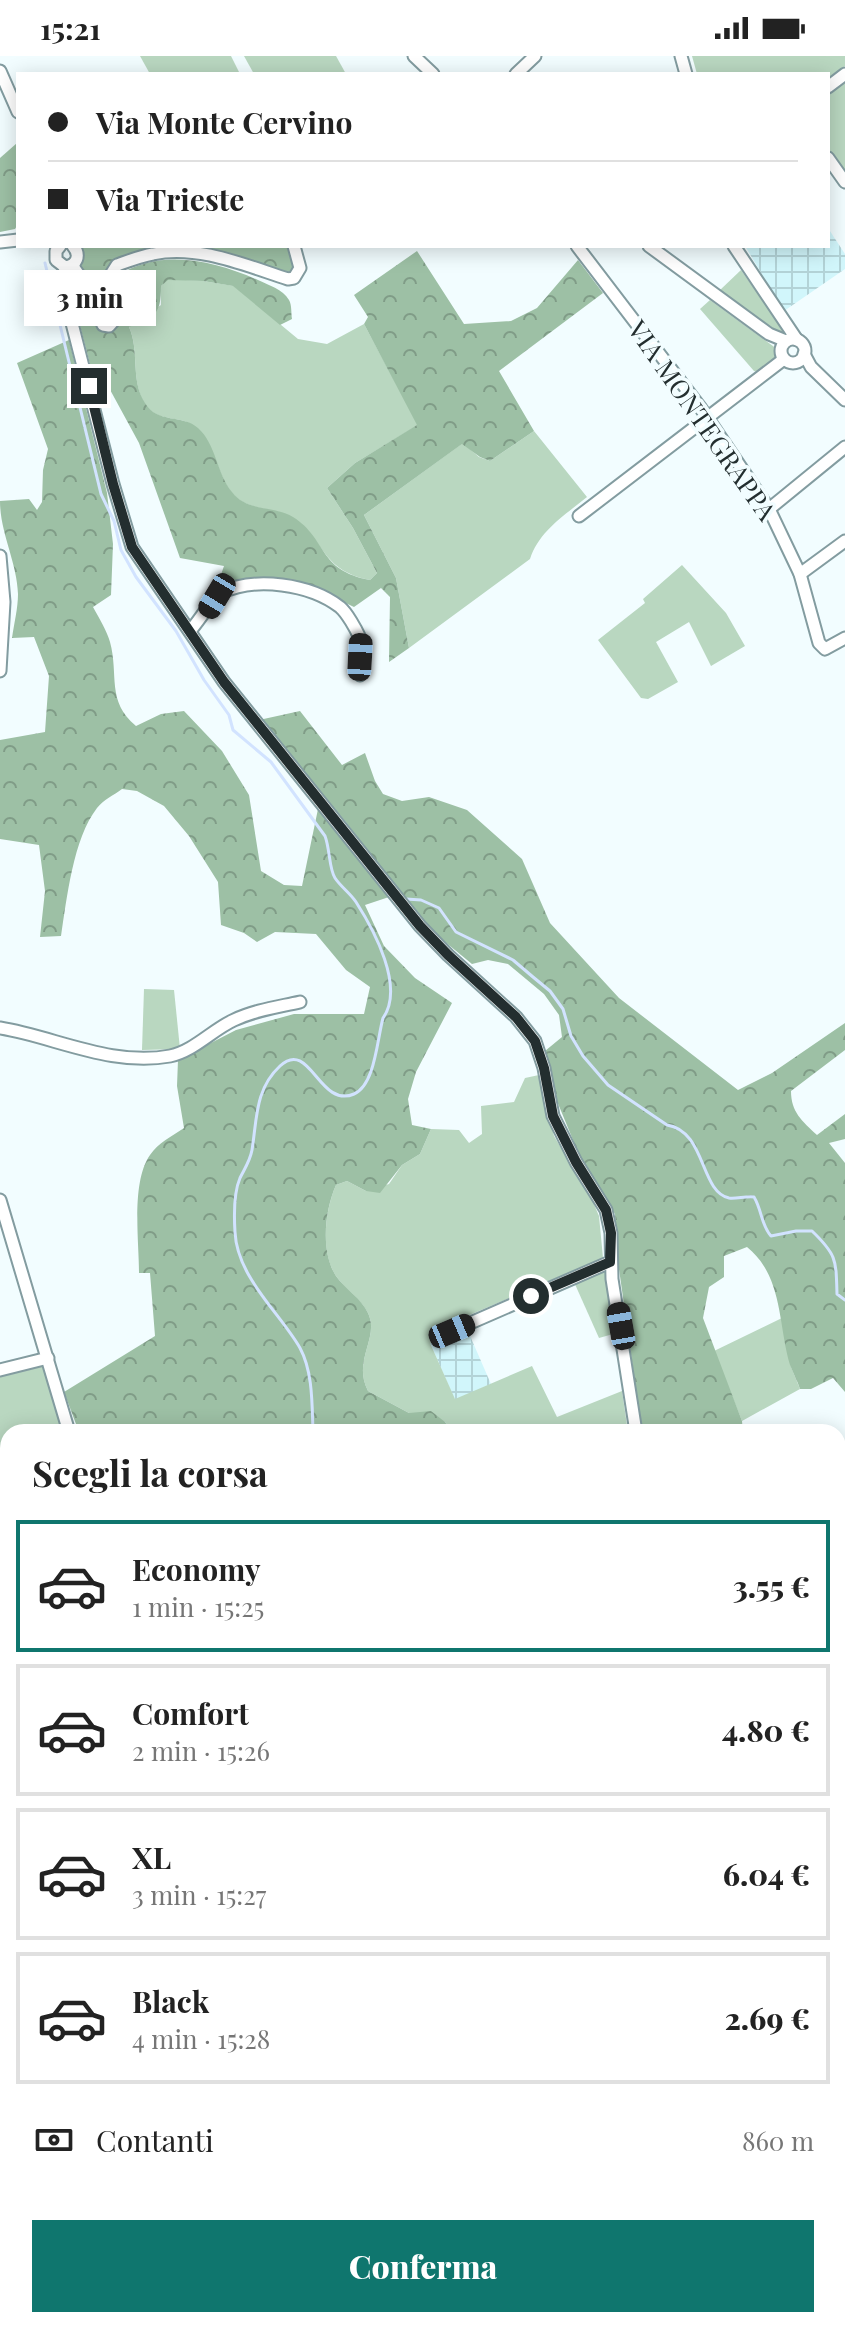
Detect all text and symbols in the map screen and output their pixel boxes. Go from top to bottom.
text: 15:21 [40,8,101,48]
text: Via Monte Cervino [96,102,352,142]
text: Via Trieste [96,179,244,219]
callout: 3 min [23,270,155,326]
text: 3 min [57,280,123,315]
street label: VIA MONTEGRAPPA [620,312,786,527]
route end [71,368,107,404]
car [194,569,240,623]
car [347,632,373,682]
route start [513,1278,549,1314]
car [605,1300,637,1352]
car [425,1311,479,1351]
text: Scegli la corsa [32,1448,268,1496]
text: Economy [132,1549,261,1589]
icon: car [36,1550,108,1622]
text: 3.55 € [733,1566,810,1606]
text: 1 min · 15:25 [132,1589,264,1624]
text: Comfort [132,1693,249,1733]
icon: car [36,1694,108,1766]
text: 4.80 € [722,1710,810,1750]
text: 2 min · 15:26 [132,1733,270,1768]
text: XL [132,1837,171,1877]
icon: car [36,1838,108,1910]
text: 6.04 € [723,1854,810,1894]
text: 3 min · 15:27 [132,1877,266,1912]
text: Black [132,1981,209,2021]
icon: car [36,1982,108,2054]
text: 2.69 € [725,1998,810,2038]
text: 4 min · 15:28 [132,2021,270,2056]
icon: cash [32,2118,76,2162]
text: Contanti [96,2120,214,2160]
text: 860 m [742,2123,814,2158]
button: Conferma [32,2220,814,2312]

